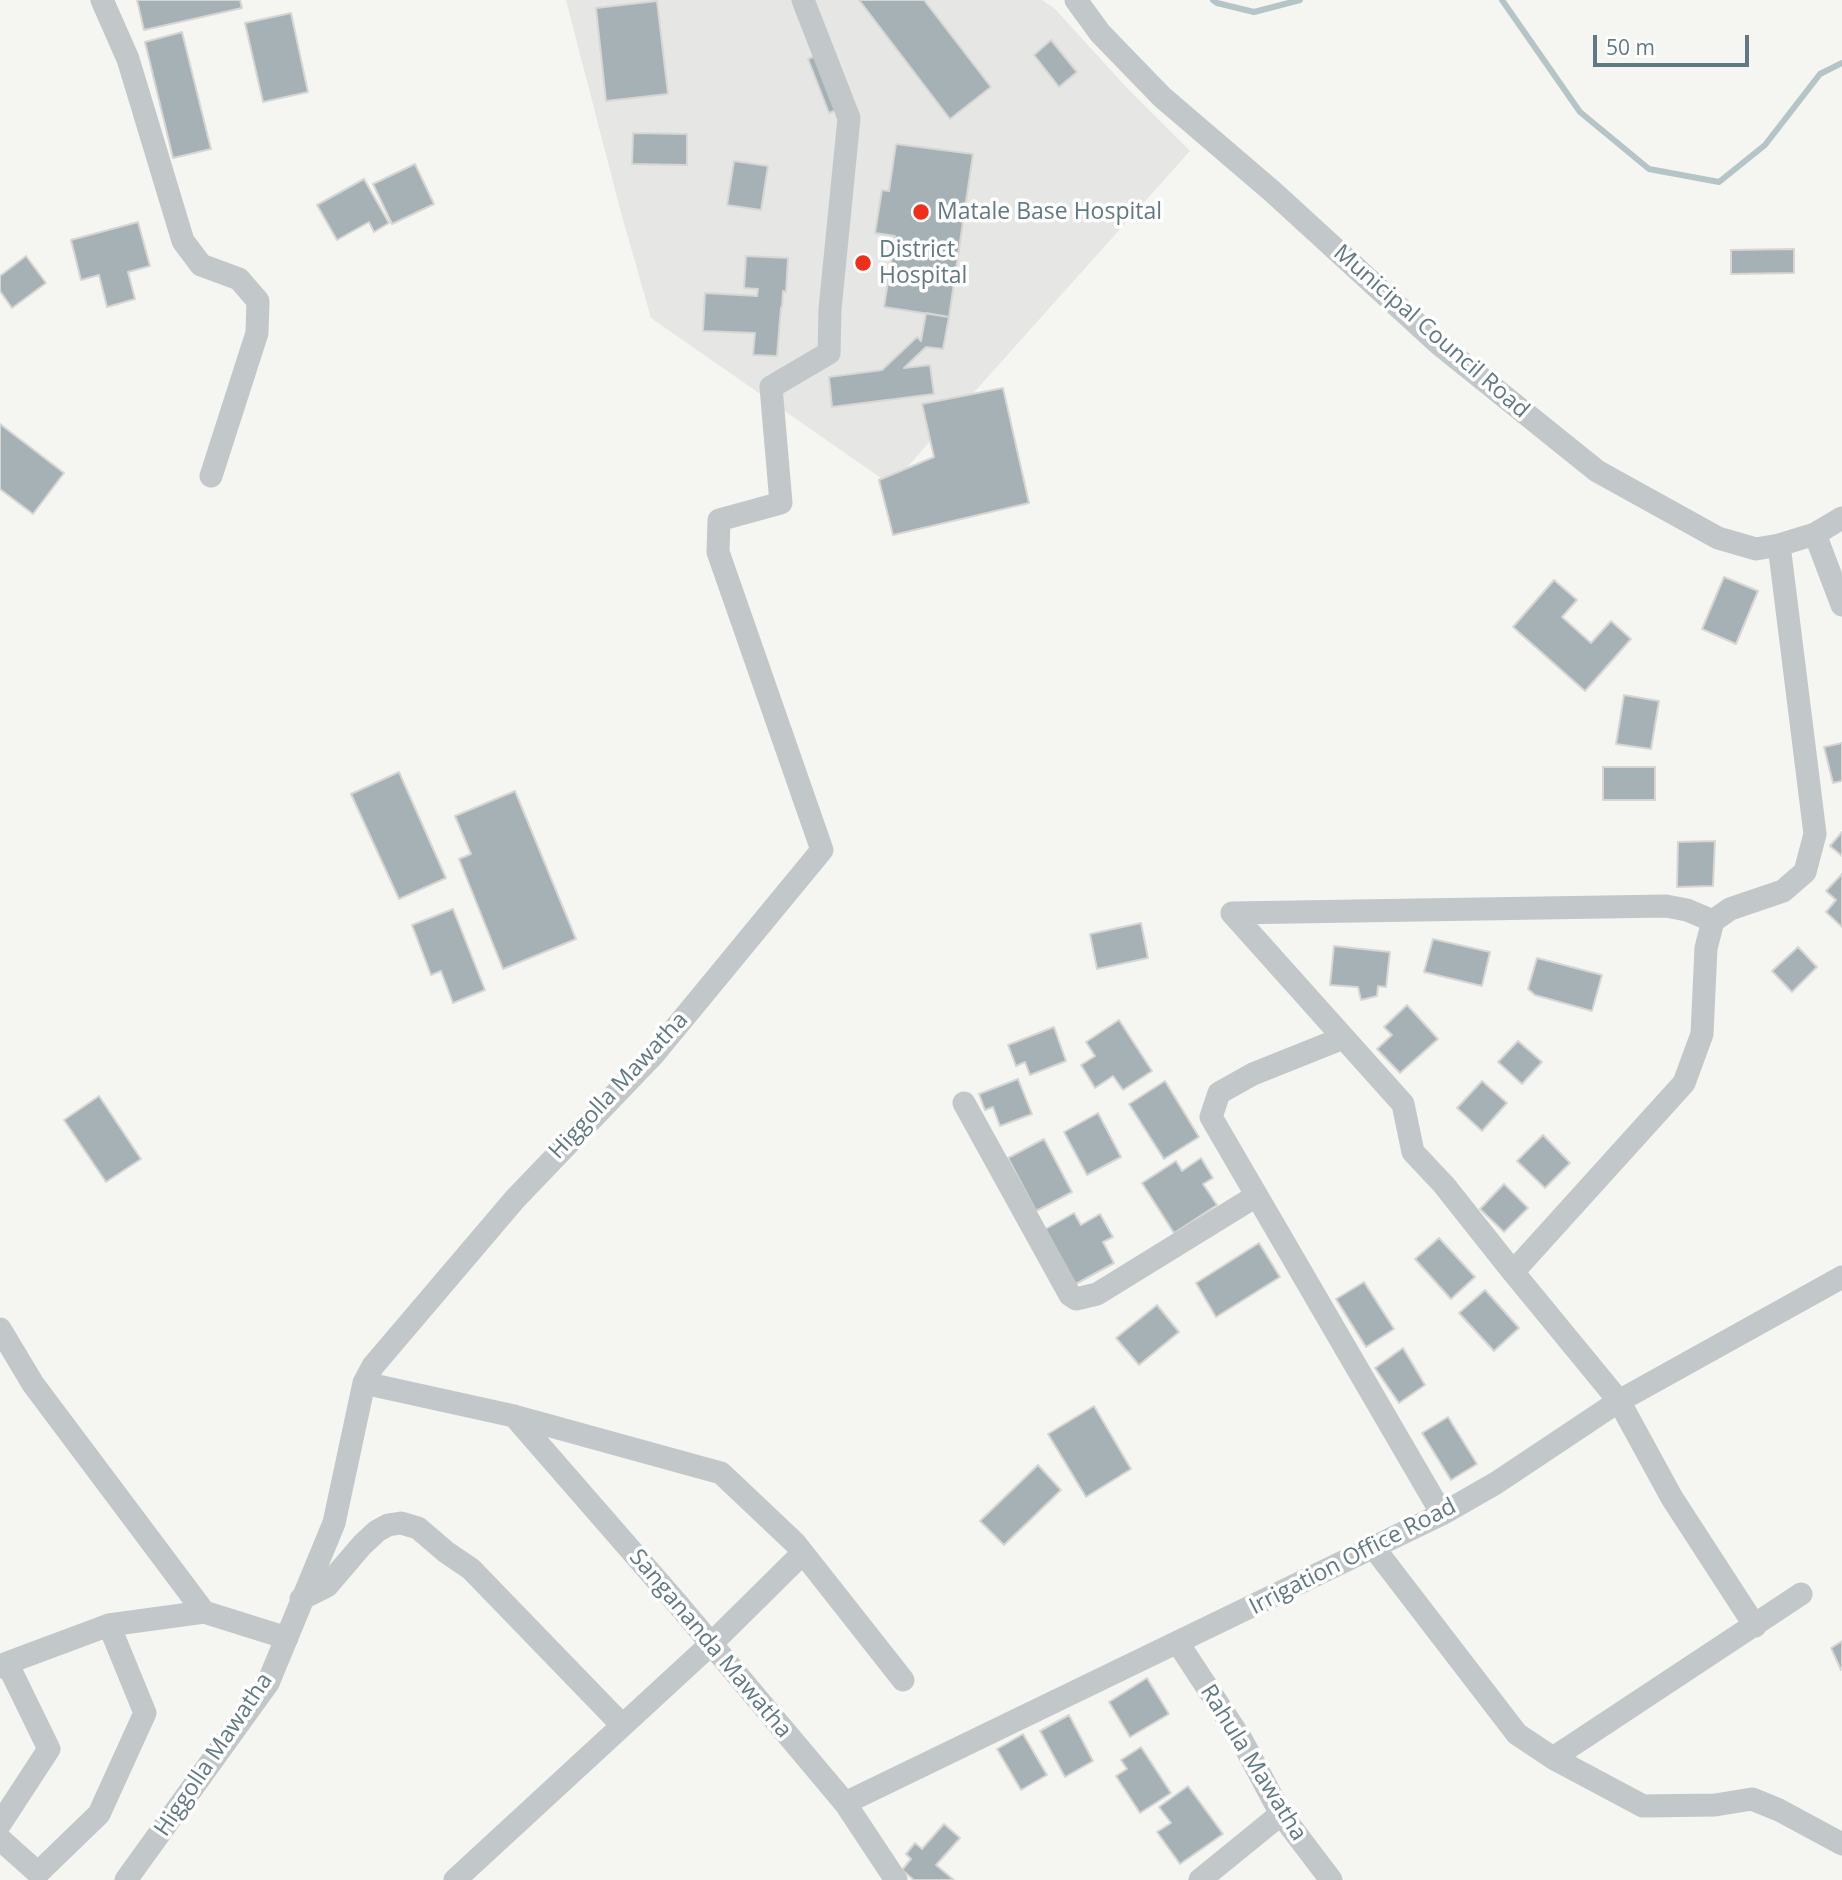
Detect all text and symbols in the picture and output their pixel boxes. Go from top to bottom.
scale bar [1597,21,1753,65]
text: 50 m [1606,33,1655,61]
place label: Matale Base Hospital [937,198,1162,226]
marker: Matale Base Hospital [911,202,931,222]
place label: District Hospital [879,236,967,290]
street label: Municipal Council Road [1328,240,1534,424]
marker: District Hospital [853,253,873,273]
street label: Higgolla Mawatha [544,1007,694,1165]
street label: Irrigation Office Road [1245,1493,1461,1621]
street label: Sangananda Mawatha [623,1544,797,1744]
street label: Higgolla Mawatha [149,1668,279,1842]
street label: Rahula Mawatha [1194,1680,1312,1846]

